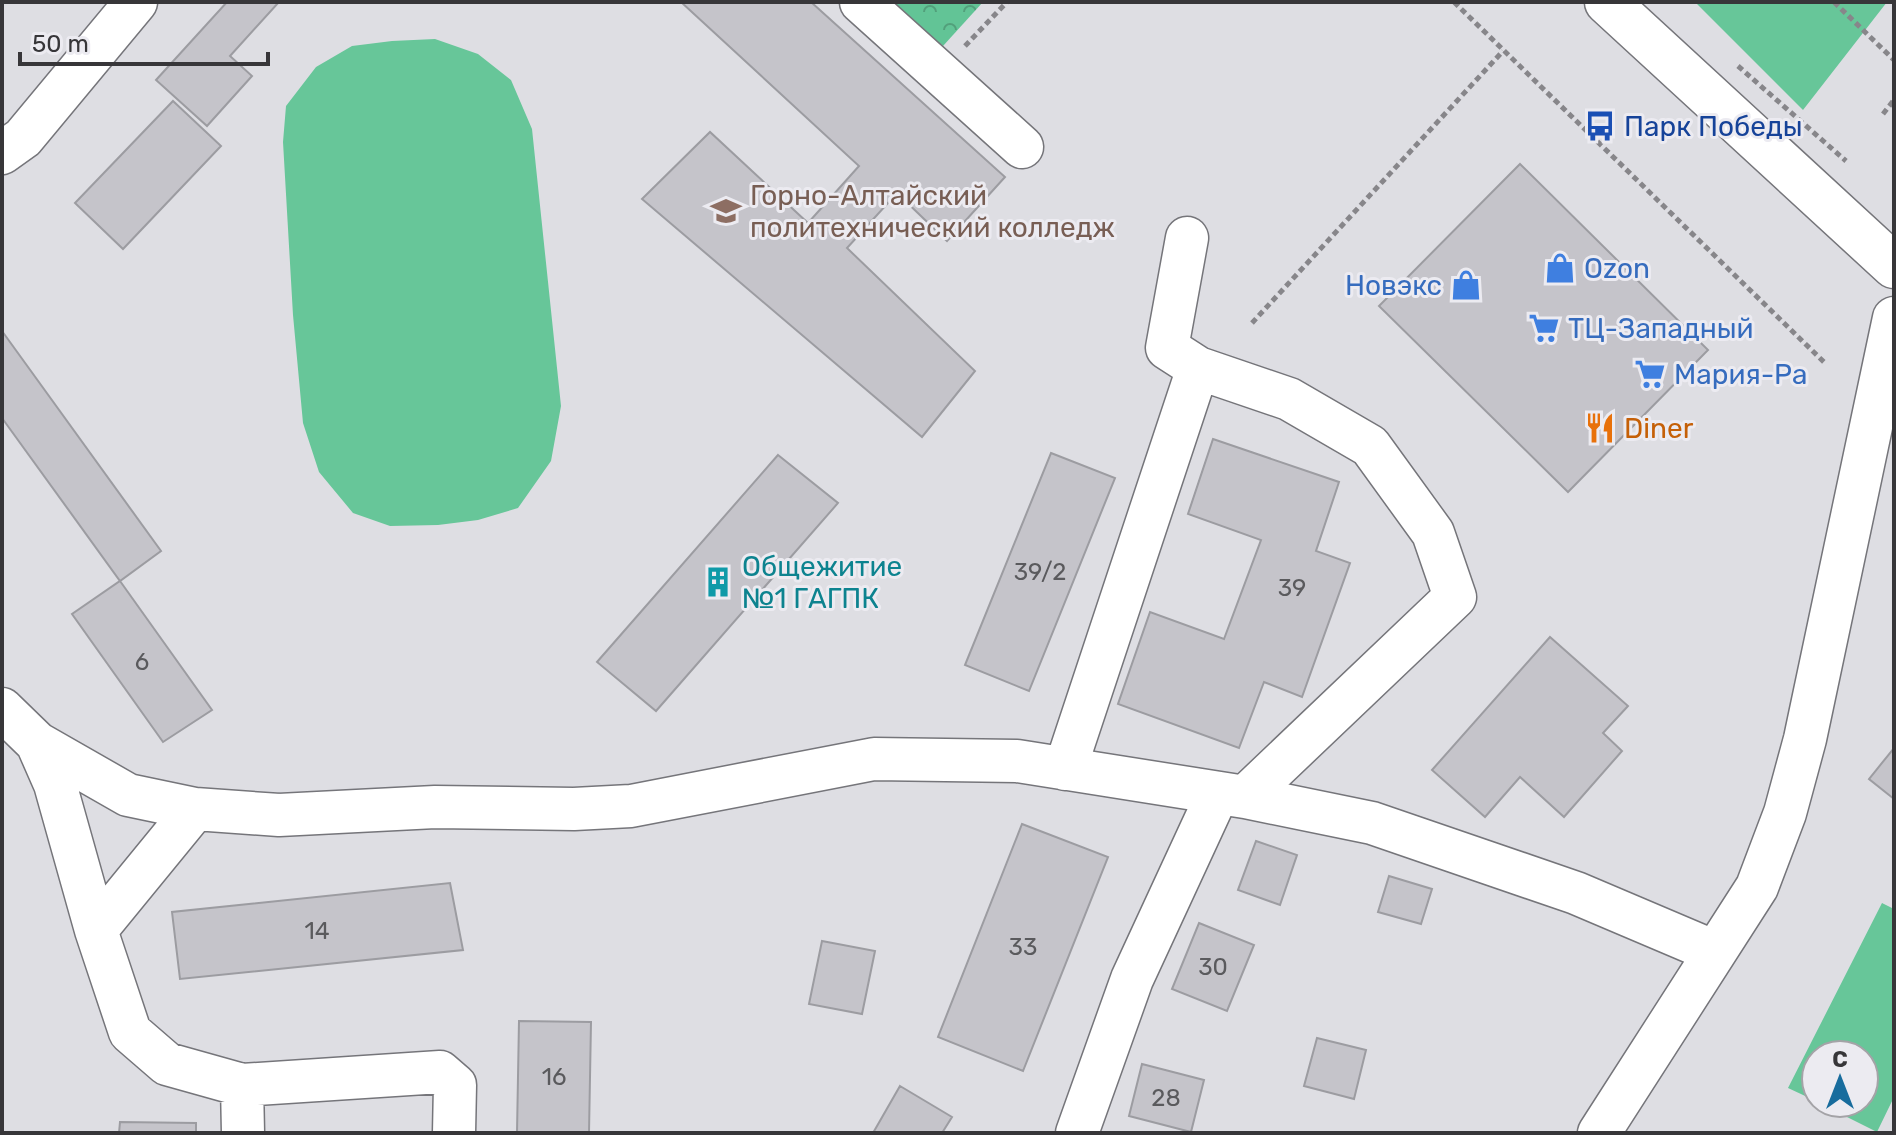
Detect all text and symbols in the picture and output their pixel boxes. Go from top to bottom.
scale bar [20,16,268,66]
text: 50 m [32,30,89,58]
bus stop icon: Парк Победы [1583,109,1617,143]
place label: Парк Победы [1624,110,1803,143]
place label: Горно-Алтайский политехнический колледж [750,179,1115,244]
school or university icon: Горно-Алтайский политехнический колледж [709,194,743,228]
shop icon: Ozon [1543,251,1577,285]
place label: Ozon [1584,252,1650,285]
shop icon: Новэкс [1449,268,1483,302]
place label: Новэкс [1345,269,1442,302]
supermarket icon: ТЦ-Западный [1527,311,1561,345]
place label: ТЦ-Западный [1568,312,1754,345]
supermarket icon: Мария-Ра [1633,357,1667,391]
place label: Мария-Ра [1674,358,1807,391]
restaurant icon: Diner [1583,411,1617,445]
place label: Diner [1624,412,1694,445]
place label: Общежитие №1 ГАГПК [742,550,902,615]
house number: 39/2 [1014,558,1066,586]
building icon: Общежитие №1 ГАГПК [701,565,735,599]
house number: 39 [1278,574,1306,602]
house number: 6 [135,648,149,676]
house number: 14 [304,917,330,945]
house number: 33 [1009,933,1037,961]
house number: 30 [1198,953,1228,981]
north arrow [1800,1039,1880,1119]
text: С [1832,1046,1848,1073]
house number: 16 [542,1063,566,1091]
house number: 28 [1151,1084,1181,1112]

